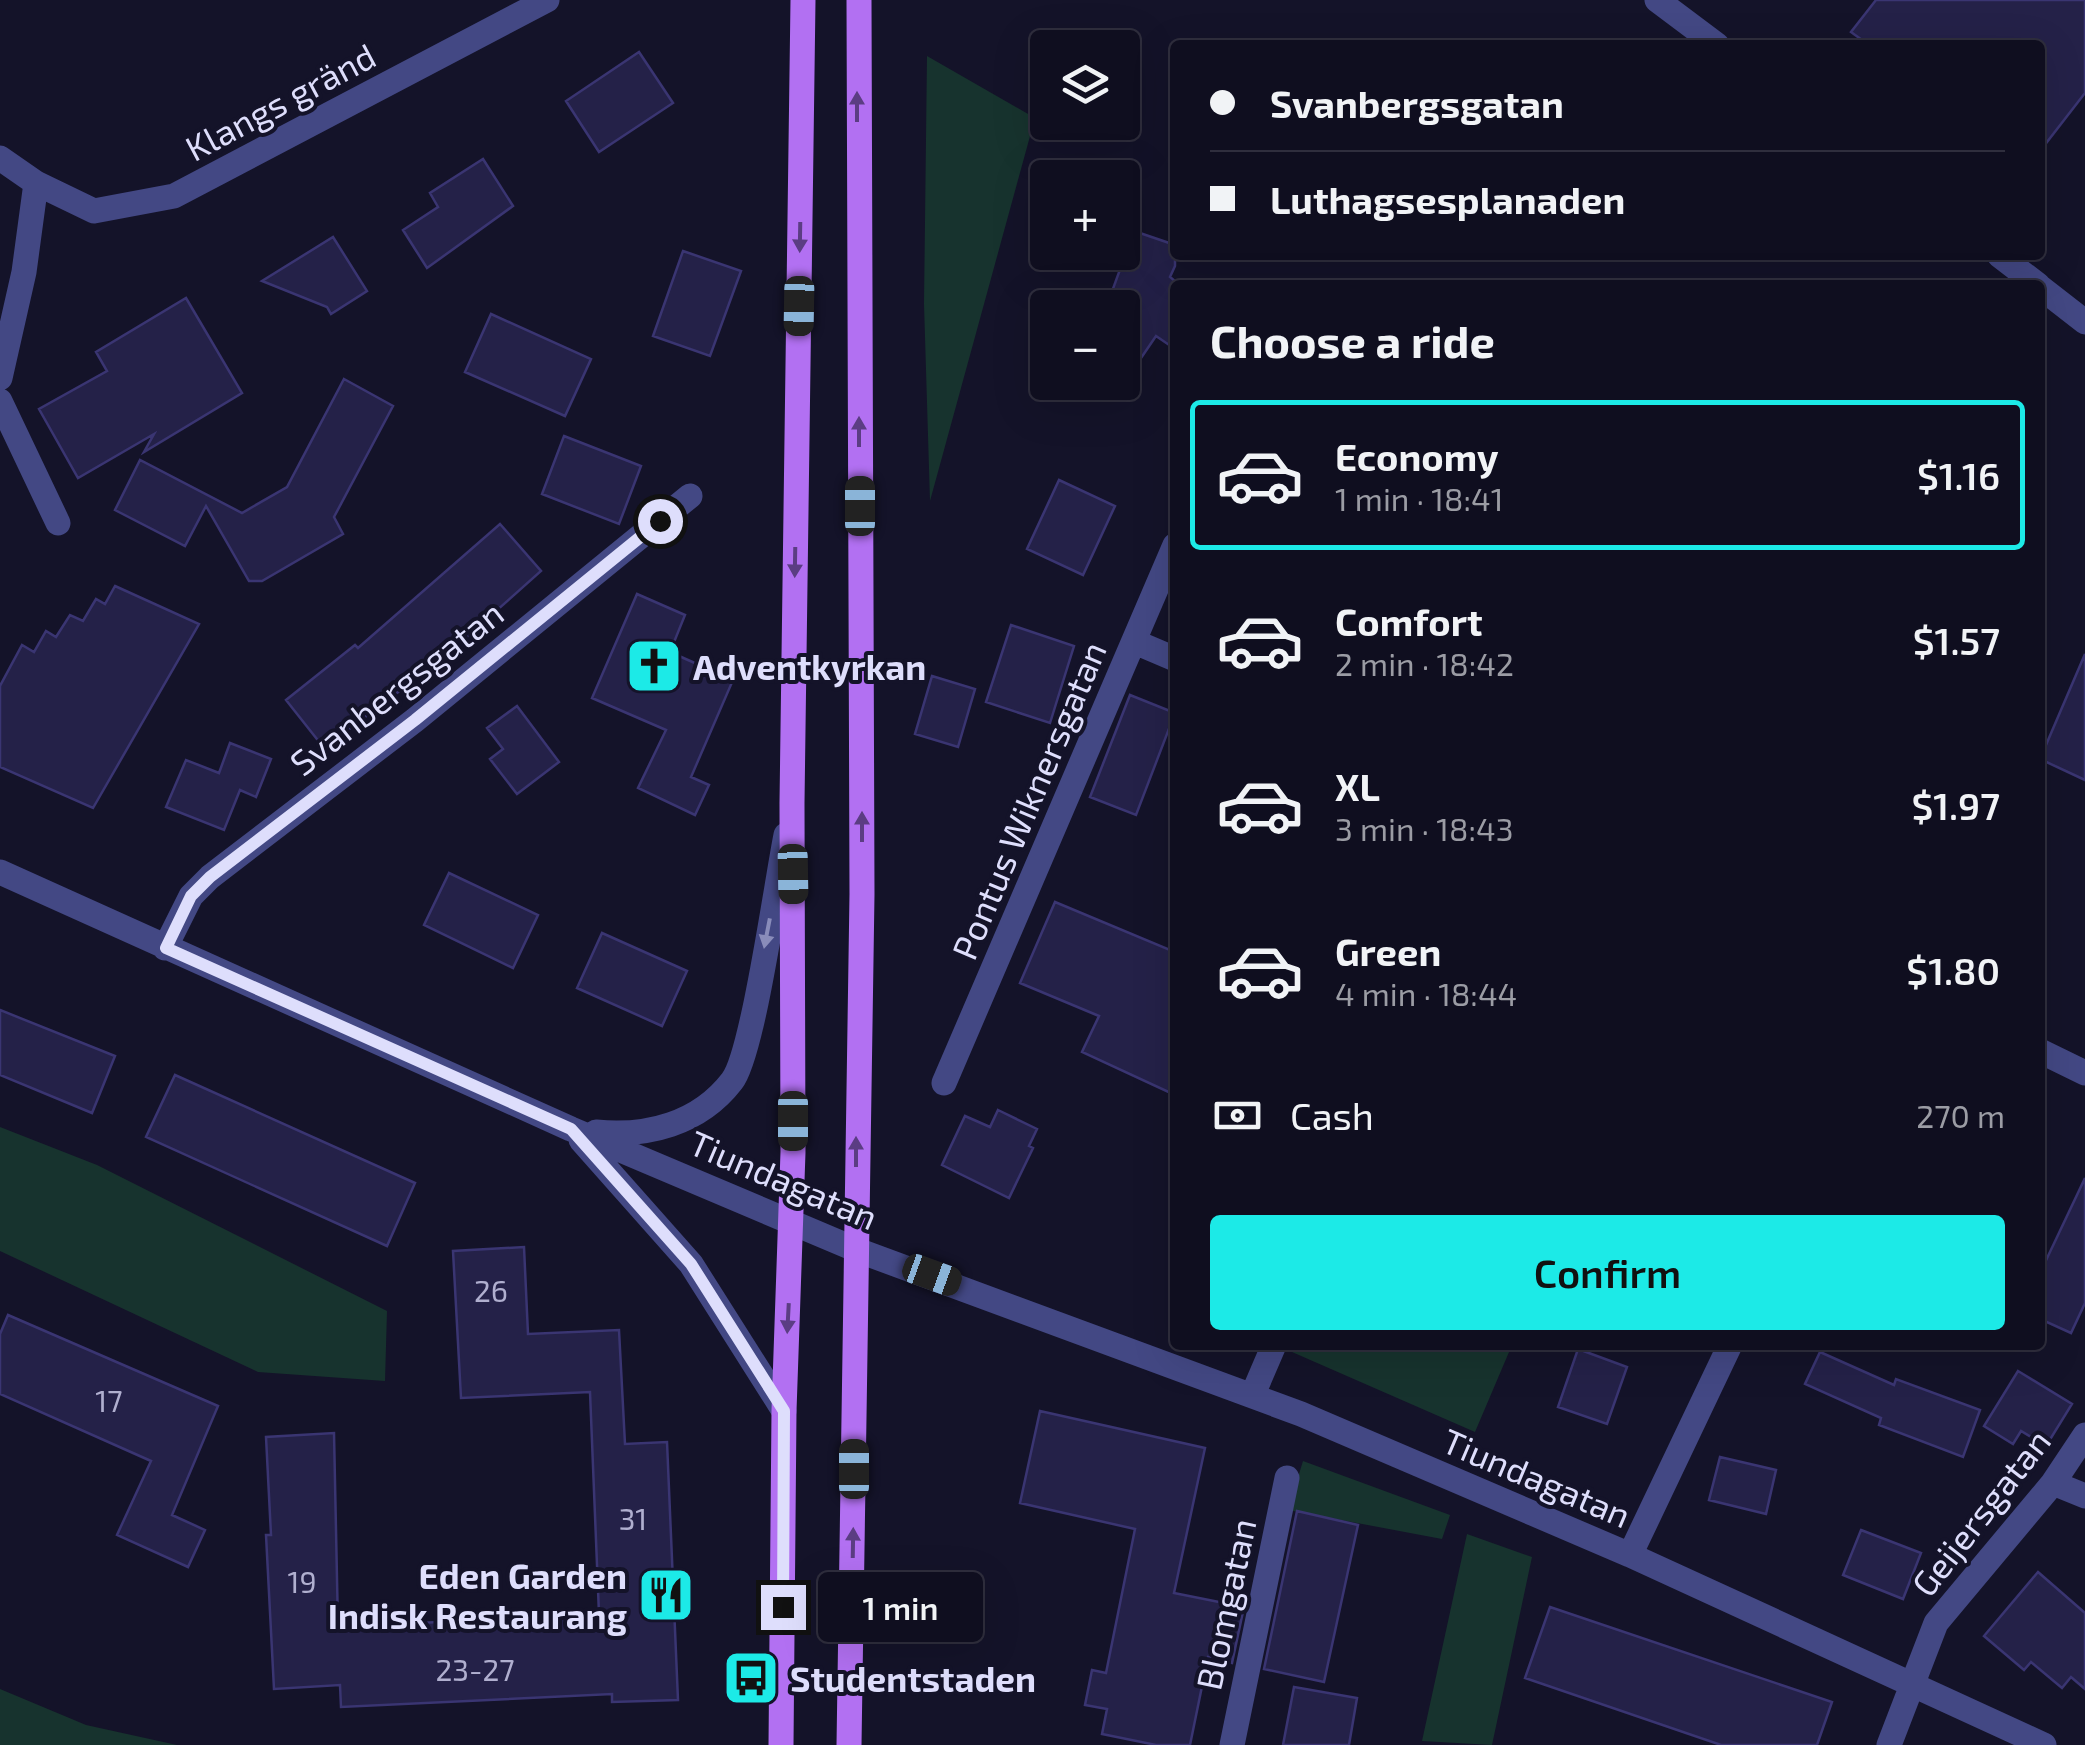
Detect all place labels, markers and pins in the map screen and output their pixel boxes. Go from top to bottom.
church icon: Adventkyrkan [624,636,684,696]
place label: Adventkyrkan [693,645,926,688]
place label: Eden Garden Indisk Restaurang [328,1554,627,1636]
restaurant icon: Eden Garden Indisk Restaurang [636,1565,696,1625]
bus stop icon: Studentstaden [721,1648,781,1708]
place label: Studentstaden [790,1657,1036,1699]

